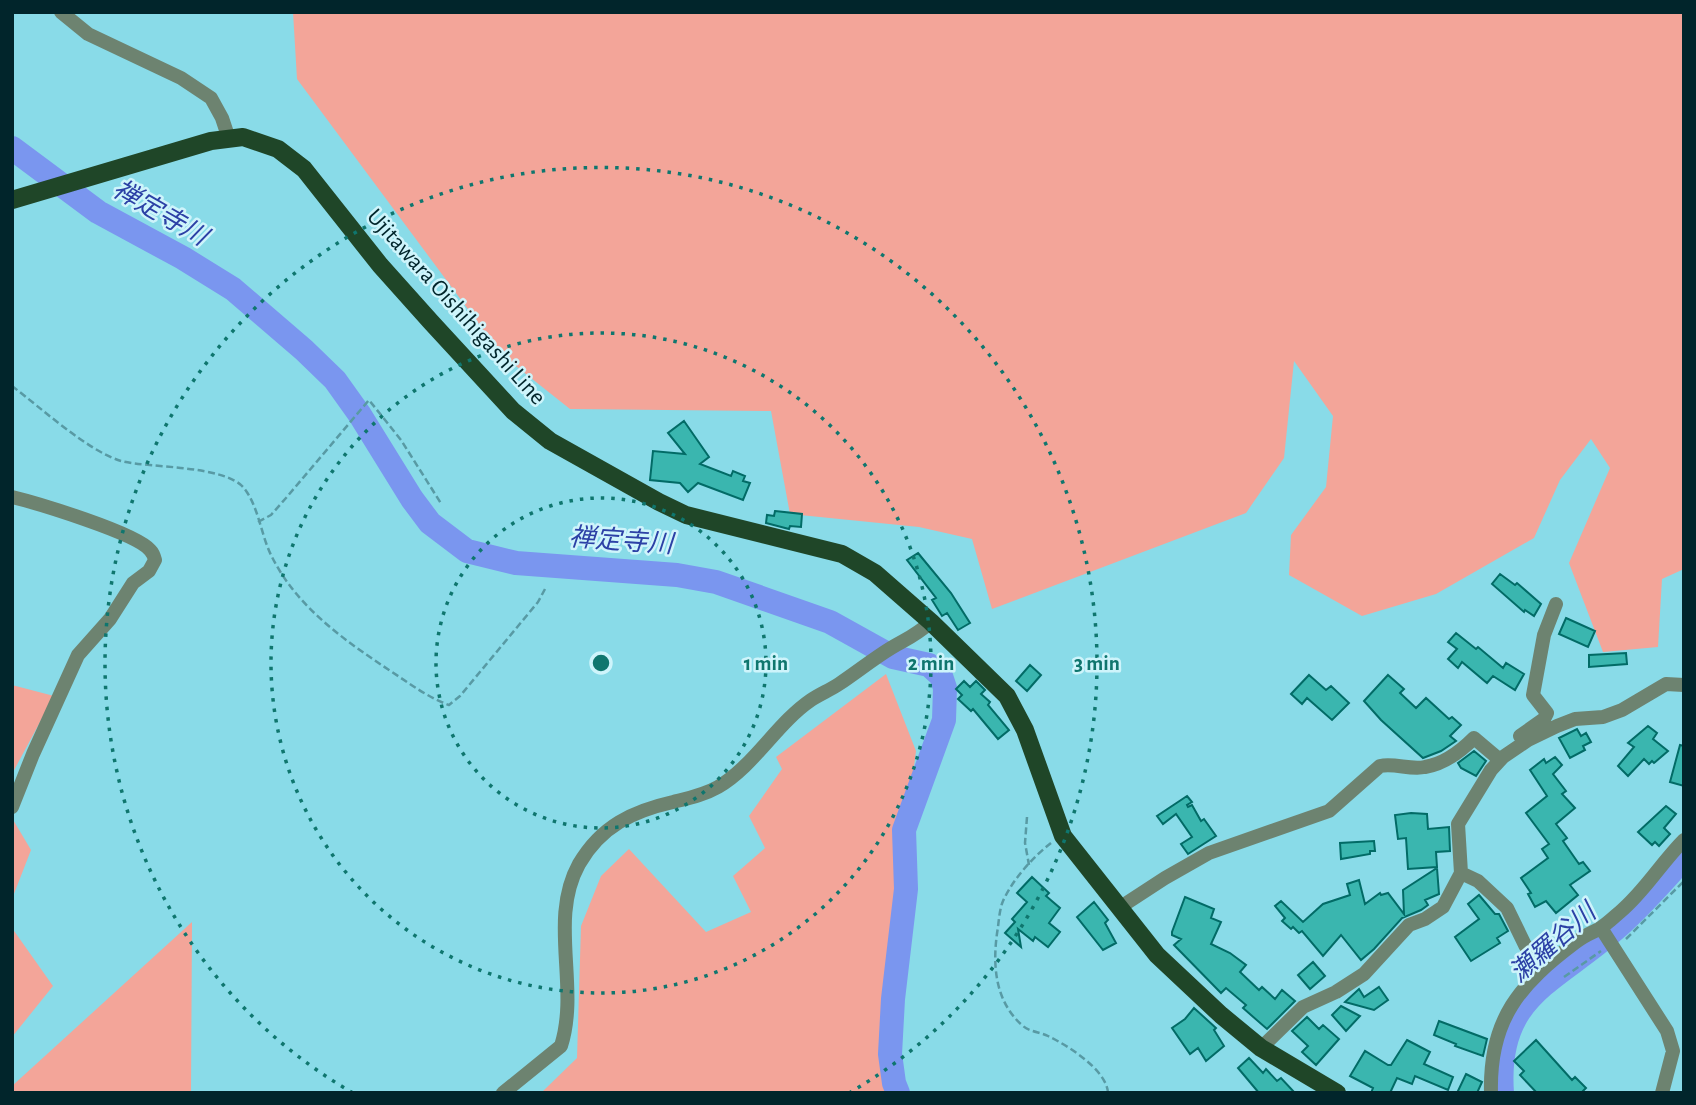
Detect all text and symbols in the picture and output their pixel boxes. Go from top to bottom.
water label: 禅定寺川 [108,175,215,252]
street label: Ujitawara Oishihigashi Line [362,205,550,409]
water label: 禅定寺川 [568,523,677,558]
centre of rings [589,651,613,675]
text: 1 min [744,653,788,674]
text: 2 min [908,653,954,674]
text: 3 min [1074,653,1120,674]
water label: 瀬羅谷川 [1505,896,1603,987]

